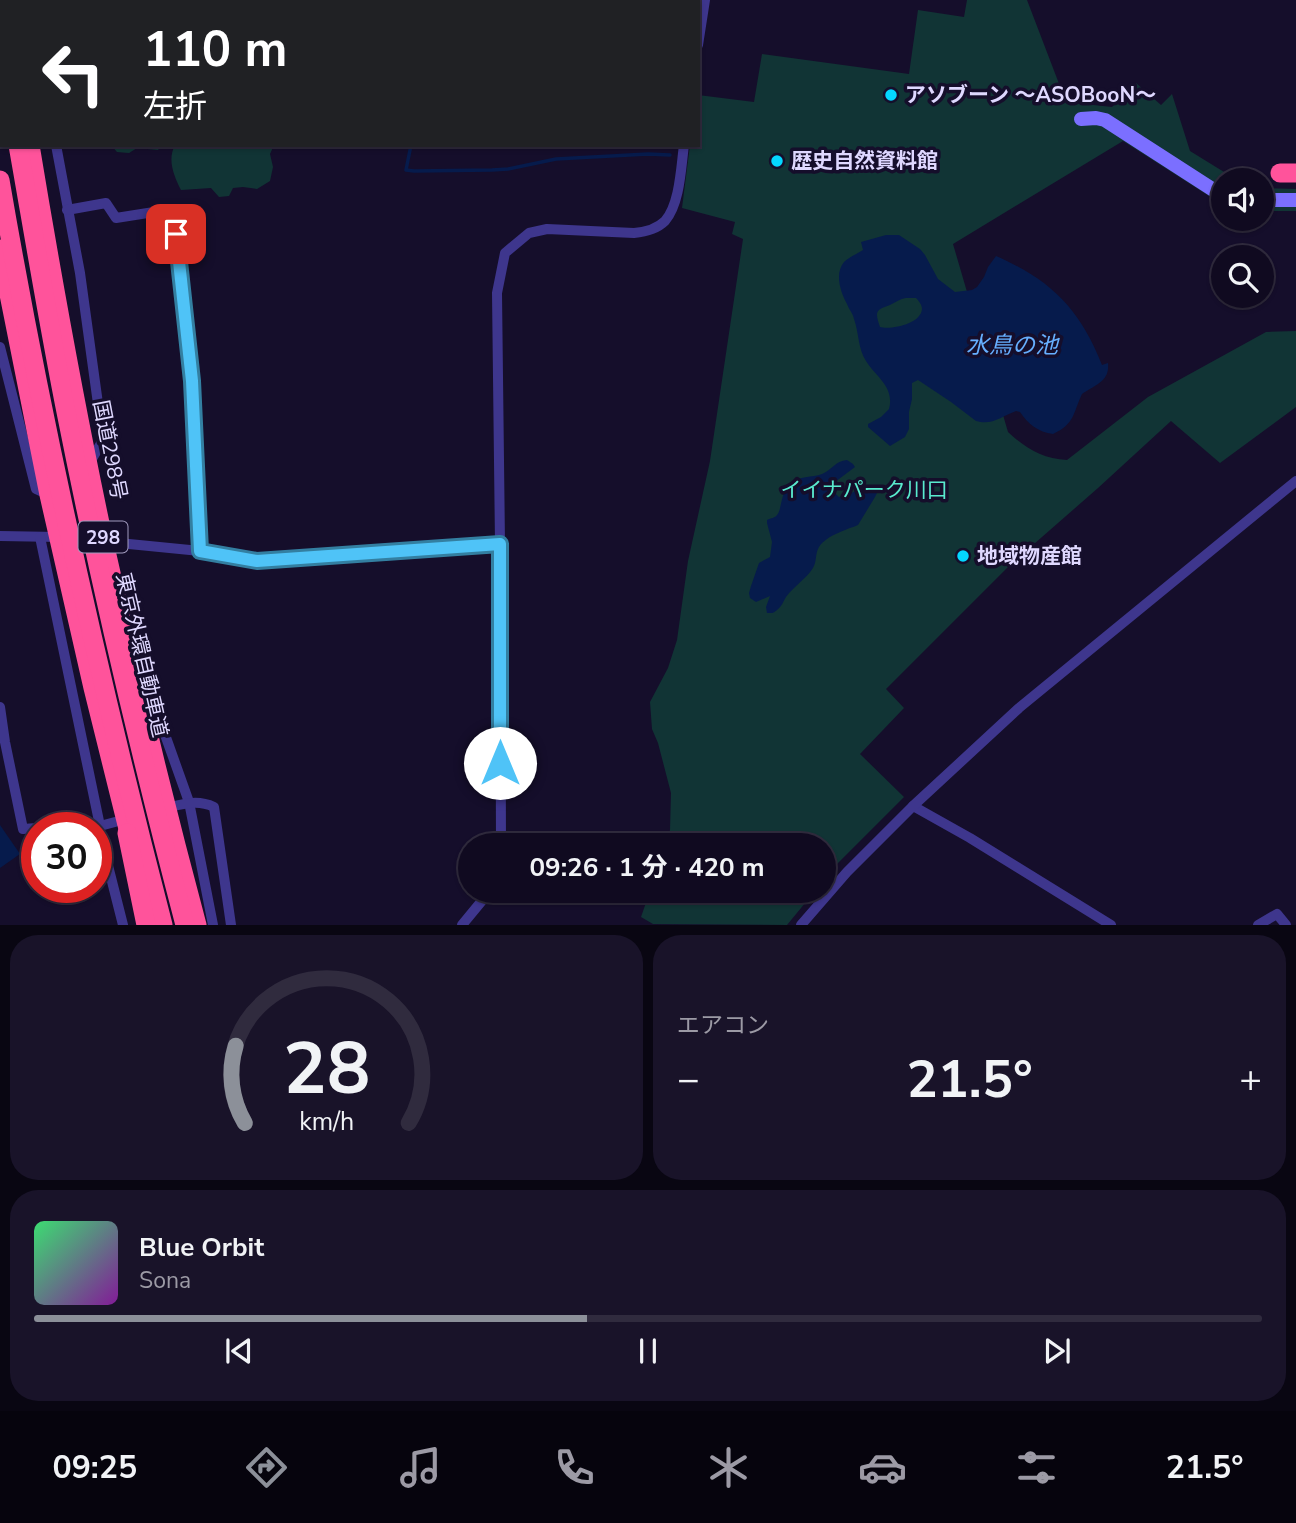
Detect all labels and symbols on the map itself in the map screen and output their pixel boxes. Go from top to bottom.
place label: アソブーン ～ASOBooN～ [905,81,1156,109]
marker: アソブーン ～ASOBooN～ [883,87,899,103]
place label: 歴史自然資料館 [791,147,938,175]
marker: 歴史自然資料館 [769,153,785,169]
pin [146,204,206,264]
water label: 水鳥の池 [966,330,1060,361]
street label: 国道298号 [87,398,133,502]
park label: イイナパーク川口 [780,476,948,504]
road number: 298 [78,522,128,552]
place label: 地域物産館 [977,542,1082,570]
marker: 地域物産館 [955,548,971,564]
street label: 東京外環自動車道 [109,570,175,740]
position arrow [463,726,537,800]
speed limit sign: 30 [21,812,112,903]

